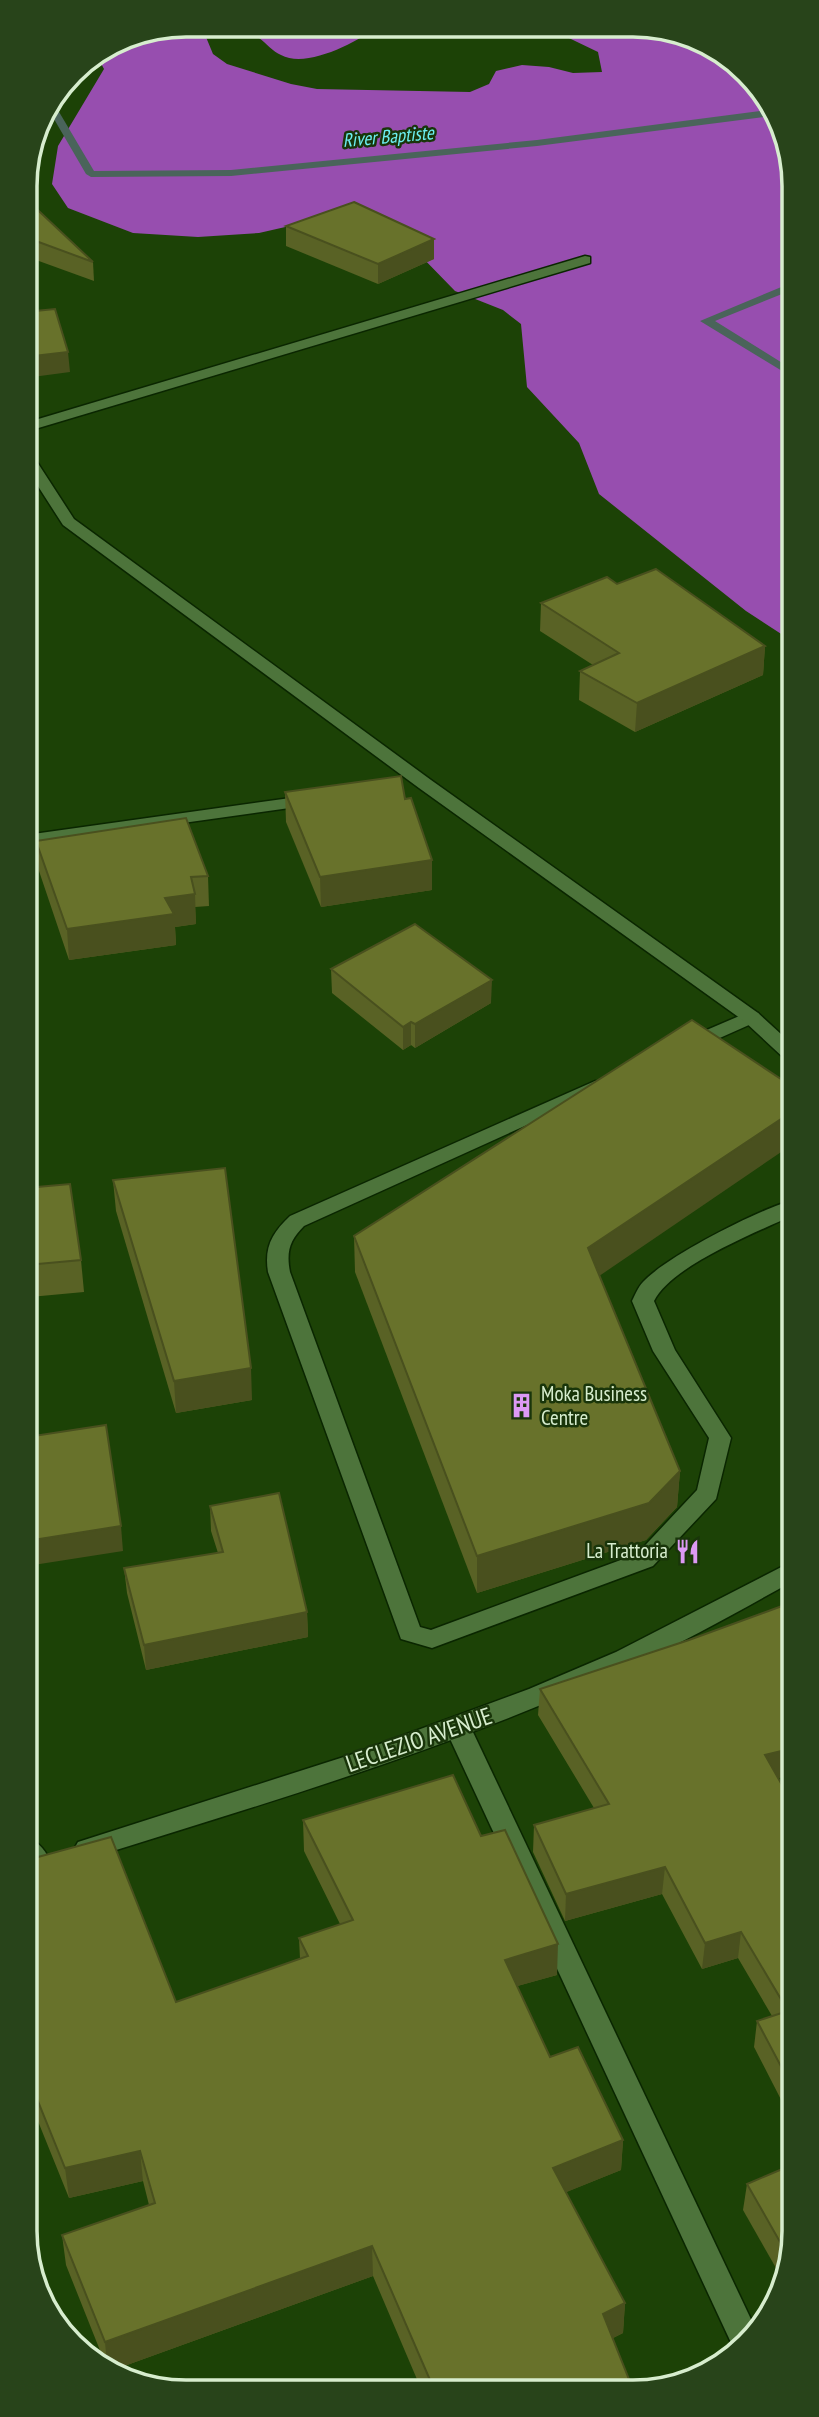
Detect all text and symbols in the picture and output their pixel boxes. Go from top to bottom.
water label: River Baptiste [342,120,436,152]
place label: Moka Business Centre [541,1380,647,1431]
building icon: Moka Business Centre [507,1392,535,1420]
place label: La Trattoria [586,1537,668,1564]
restaurant icon: La Trattoria [674,1537,702,1565]
street label: LECLEZIO AVENUE [342,1700,496,1779]

